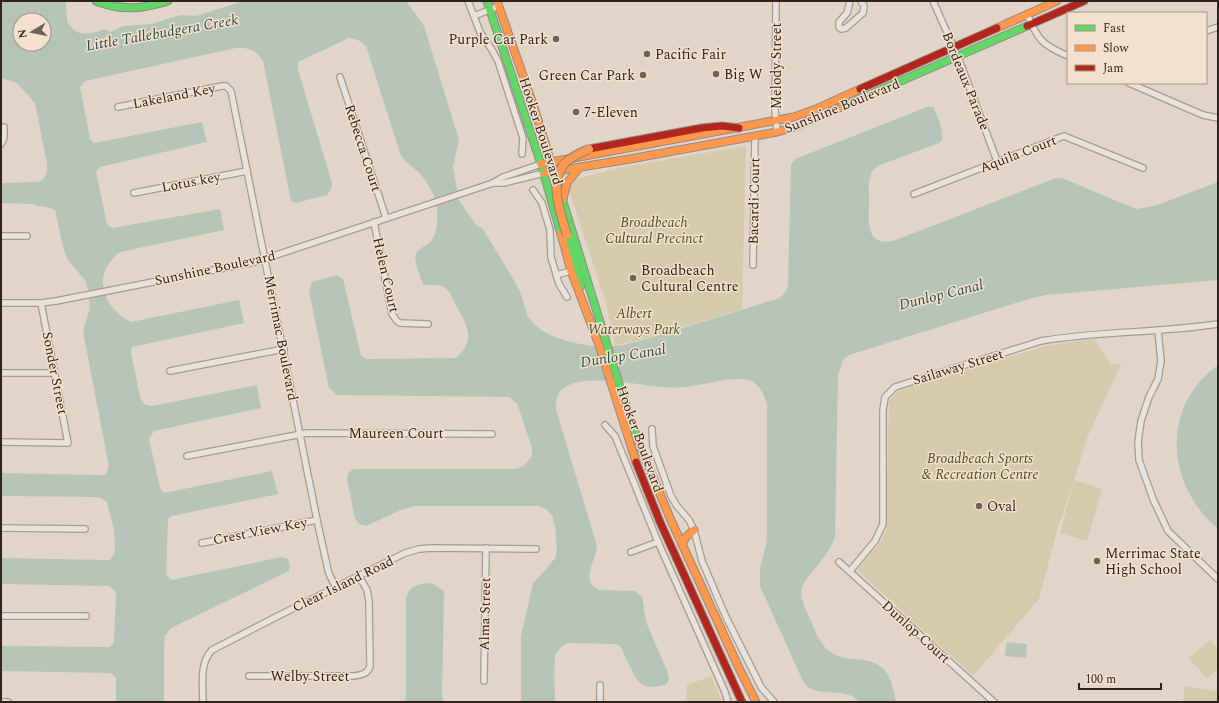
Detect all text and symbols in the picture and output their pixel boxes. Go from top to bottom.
water label: Little Tallebudgera Creek [84,8,240,58]
north arrow [12,12,52,52]
legend [1067,12,1207,84]
text: Fast [1103,19,1125,38]
street label: Melody Street [766,23,787,109]
text: N [13,28,32,40]
street label: Bordeaux Parade [937,28,995,134]
place label: Purple Car Park [448,29,548,50]
marker: Purple Car Park [551,34,561,44]
text: Slow [1103,39,1129,58]
place label: Pacific Fair [655,44,727,65]
marker: Pacific Fair [642,49,652,59]
text: Jam [1103,59,1124,78]
place label: Big W [724,64,763,85]
place label: Green Car Park [539,65,635,86]
marker: Big W [711,69,721,79]
marker: Green Car Park [638,70,648,80]
street label: Sunshine Boulevard [781,73,903,139]
street label: Hooker Boulevard [514,74,568,188]
street label: Lakeland Key [131,77,218,114]
street label: Rebecca Court [339,102,387,194]
place label: 7-Eleven [584,102,638,123]
marker: 7-Eleven [571,107,581,117]
street label: Aquila Court [977,130,1060,178]
street label: Bacardi Court [743,157,765,245]
street label: Lotus key [160,166,224,198]
park label: Broadbeach Cultural Precinct [605,212,703,249]
street label: Helen Court [367,235,405,315]
street label: Sunshine Boulevard [153,245,277,291]
place label: Broadbeach Cultural Centre [641,260,739,297]
street label: Merrimac Boulevard [259,273,303,403]
marker: Broadbeach Cultural Centre [628,273,638,283]
water label: Dunlop Canal [896,273,986,317]
park label: Albert Waterways Park [588,303,681,340]
street label: Sonder Street [37,330,73,416]
water label: Dunlop Canal [579,338,668,374]
street label: Sailaway Street [910,343,1006,391]
street label: Hooker Boulevard [611,383,669,496]
street label: Maureen Court [349,423,444,444]
park label: Broadbeach Sports & Recreation Centre [922,448,1038,485]
place label: Oval [987,496,1016,517]
marker: Oval [974,501,984,511]
street label: Crest View Key [211,511,310,550]
place label: Merrimac State High School [1105,543,1201,580]
street label: Clear Island Road [289,550,397,618]
marker: Merrimac State High School [1092,556,1102,566]
street label: Alma Street [474,577,496,651]
street label: Dunlop Court [877,595,955,669]
scale bar [1079,665,1161,691]
street label: Welby Street [270,666,350,687]
text: 100 m [1085,670,1116,689]

